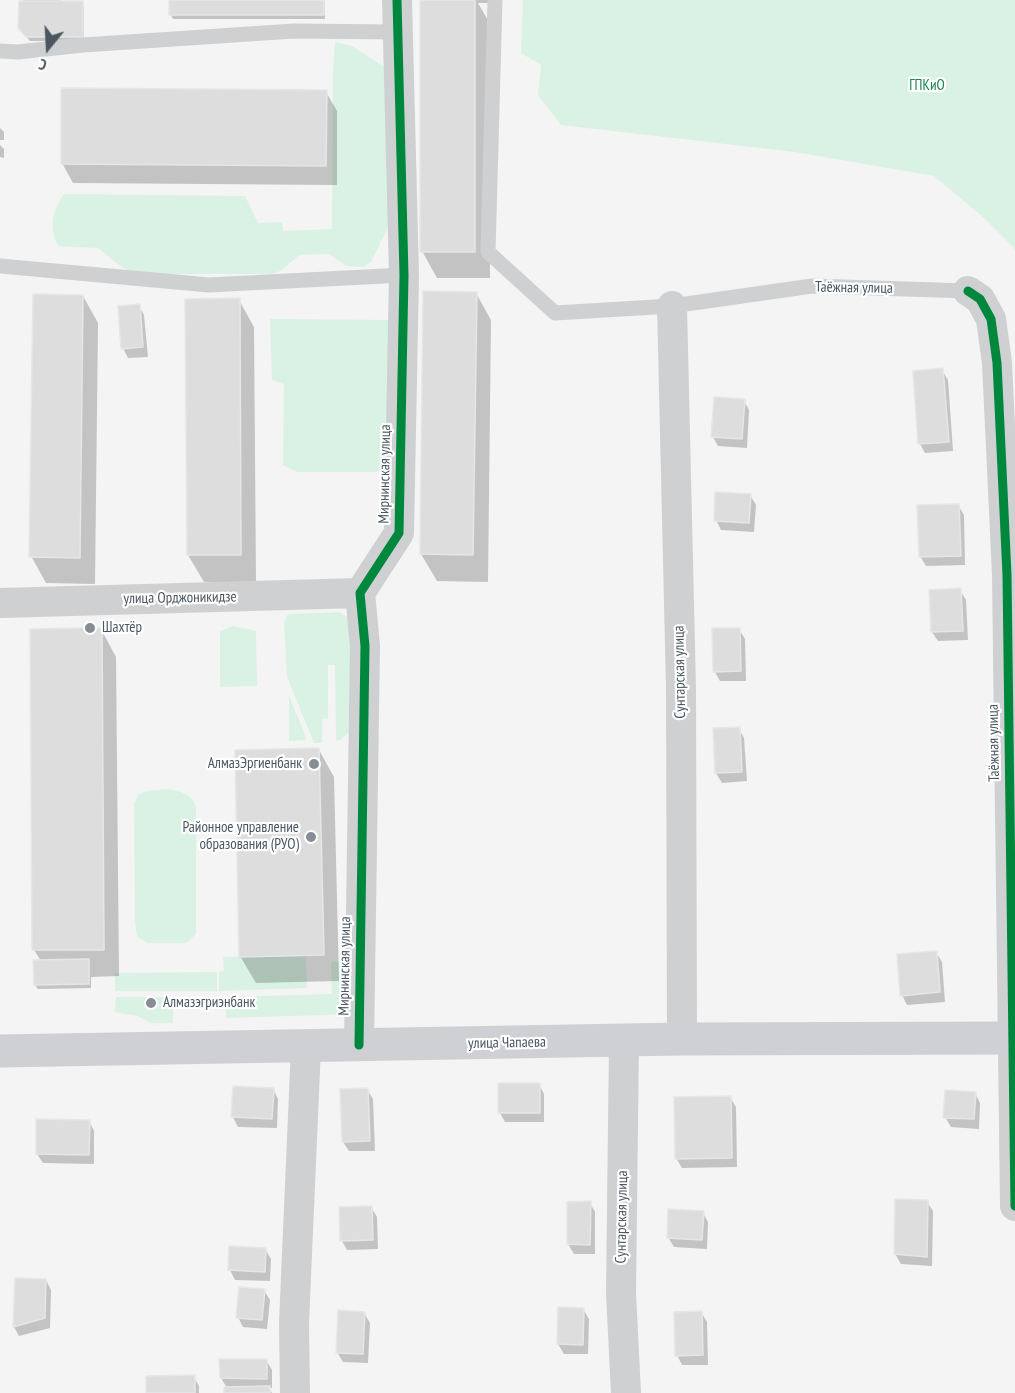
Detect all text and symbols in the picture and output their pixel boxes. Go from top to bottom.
north arrow [18,18,78,78]
text: С [36,54,49,76]
park label: ГПКиО [909,77,945,95]
street label: Таёжная улица [815,278,893,298]
street label: Мирнинская улица [375,424,395,524]
street label: улица Орджоникидзе [123,588,237,608]
place label: Шахтёр [102,619,142,637]
marker: Шахтёр [83,621,97,635]
street label: Сунтарская улица [670,625,690,719]
street label: Таёжная улица [984,704,1004,782]
place label: АлмазЭргиенбанк [208,755,302,773]
marker: АлмазЭргиенбанк [307,757,321,771]
place label: Районное управление образования (РУО) [182,819,299,854]
marker: Районное управление образования (РУО) [304,830,318,844]
street label: Мирнинская улица [335,916,355,1016]
place label: Алмазэгриэнбанк [163,994,255,1012]
marker: Алмазэгриэнбанк [144,996,158,1010]
street label: улица Чапаева [468,1033,546,1053]
street label: Сунтарская улица [612,1170,632,1264]

